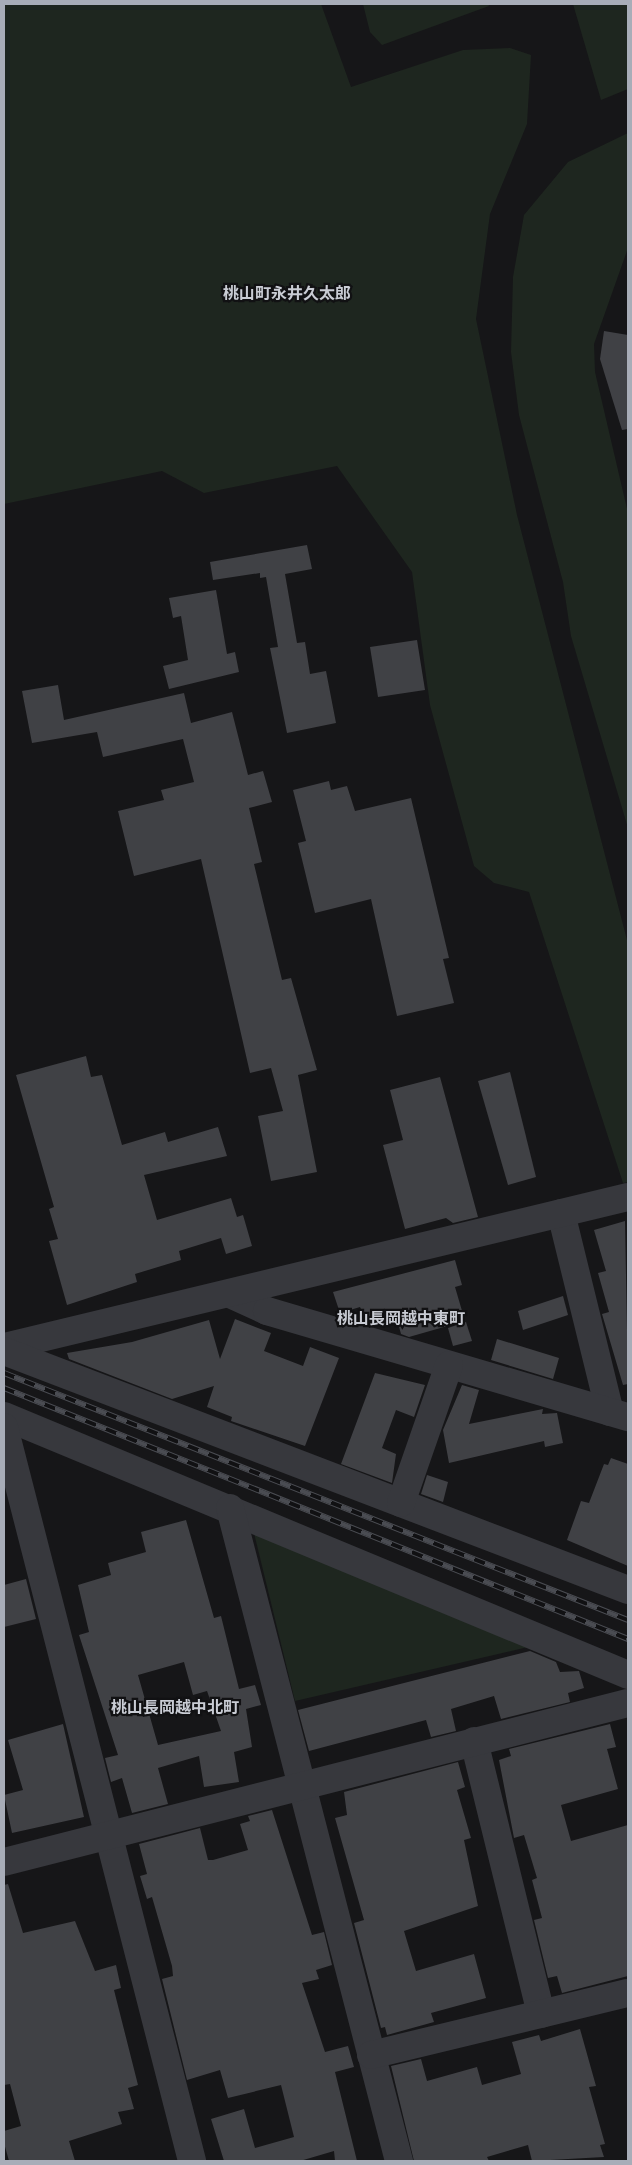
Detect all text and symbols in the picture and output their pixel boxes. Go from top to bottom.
district label: 桃山町永井久太郎 [223,283,351,303]
district label: 桃山長岡越中東町 [337,1308,465,1328]
district label: 桃山長岡越中北町 [111,1697,239,1717]

